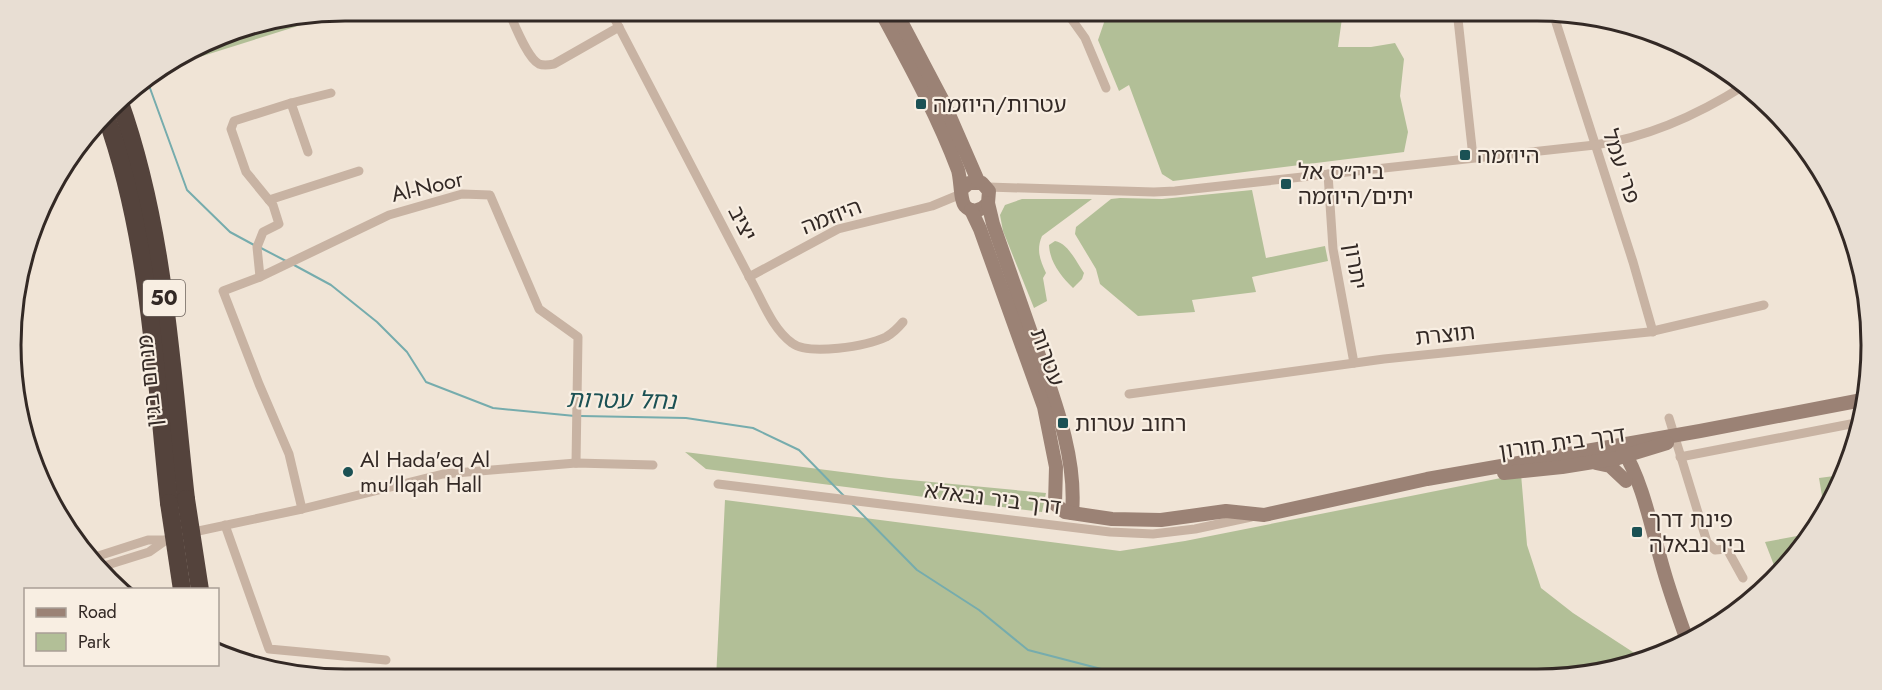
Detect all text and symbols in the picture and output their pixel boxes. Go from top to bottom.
place label: עטרות/היוזמה [933,88,1067,120]
marker: עטרות/היוזמה [914,97,928,111]
street label: פרי עמל [1595,124,1649,208]
place label: היוזמה [1477,139,1539,171]
marker: היוזמה [1458,148,1472,162]
place label: ביה״ס אל יתים/היוזמה [1298,155,1414,212]
street label: Al-Noor [388,162,467,210]
marker: ביה״ס אל יתים/היוזמה [1279,177,1293,191]
street label: היוזמה [796,190,866,242]
street label: יציב [721,200,765,246]
street label: יתרון [1337,241,1375,291]
road number: 50 [143,280,185,316]
street label: תוצרת [1413,315,1477,353]
street label: עטרות [1023,323,1073,391]
street label: מנחם בגין [128,333,170,429]
water label: נחל עטרות [566,381,678,418]
place label: רחוב עטרות [1075,407,1187,439]
marker: רחוב עטרות [1056,416,1070,430]
street label: דרך בית חורון [1497,417,1627,467]
place label: Al Hada'eq Al mu'llqah Hall [360,443,490,500]
marker: Al Hada'eq Al mu'llqah Hall [341,465,355,479]
street label: דרך ביר נבאלא [923,474,1063,522]
place label: פינת דרך ביר נבאלה [1649,503,1746,560]
marker: פינת דרך ביר נבאלה [1630,525,1644,539]
legend [24,588,219,666]
text: Road [78,599,117,625]
text: Park [78,629,110,655]

